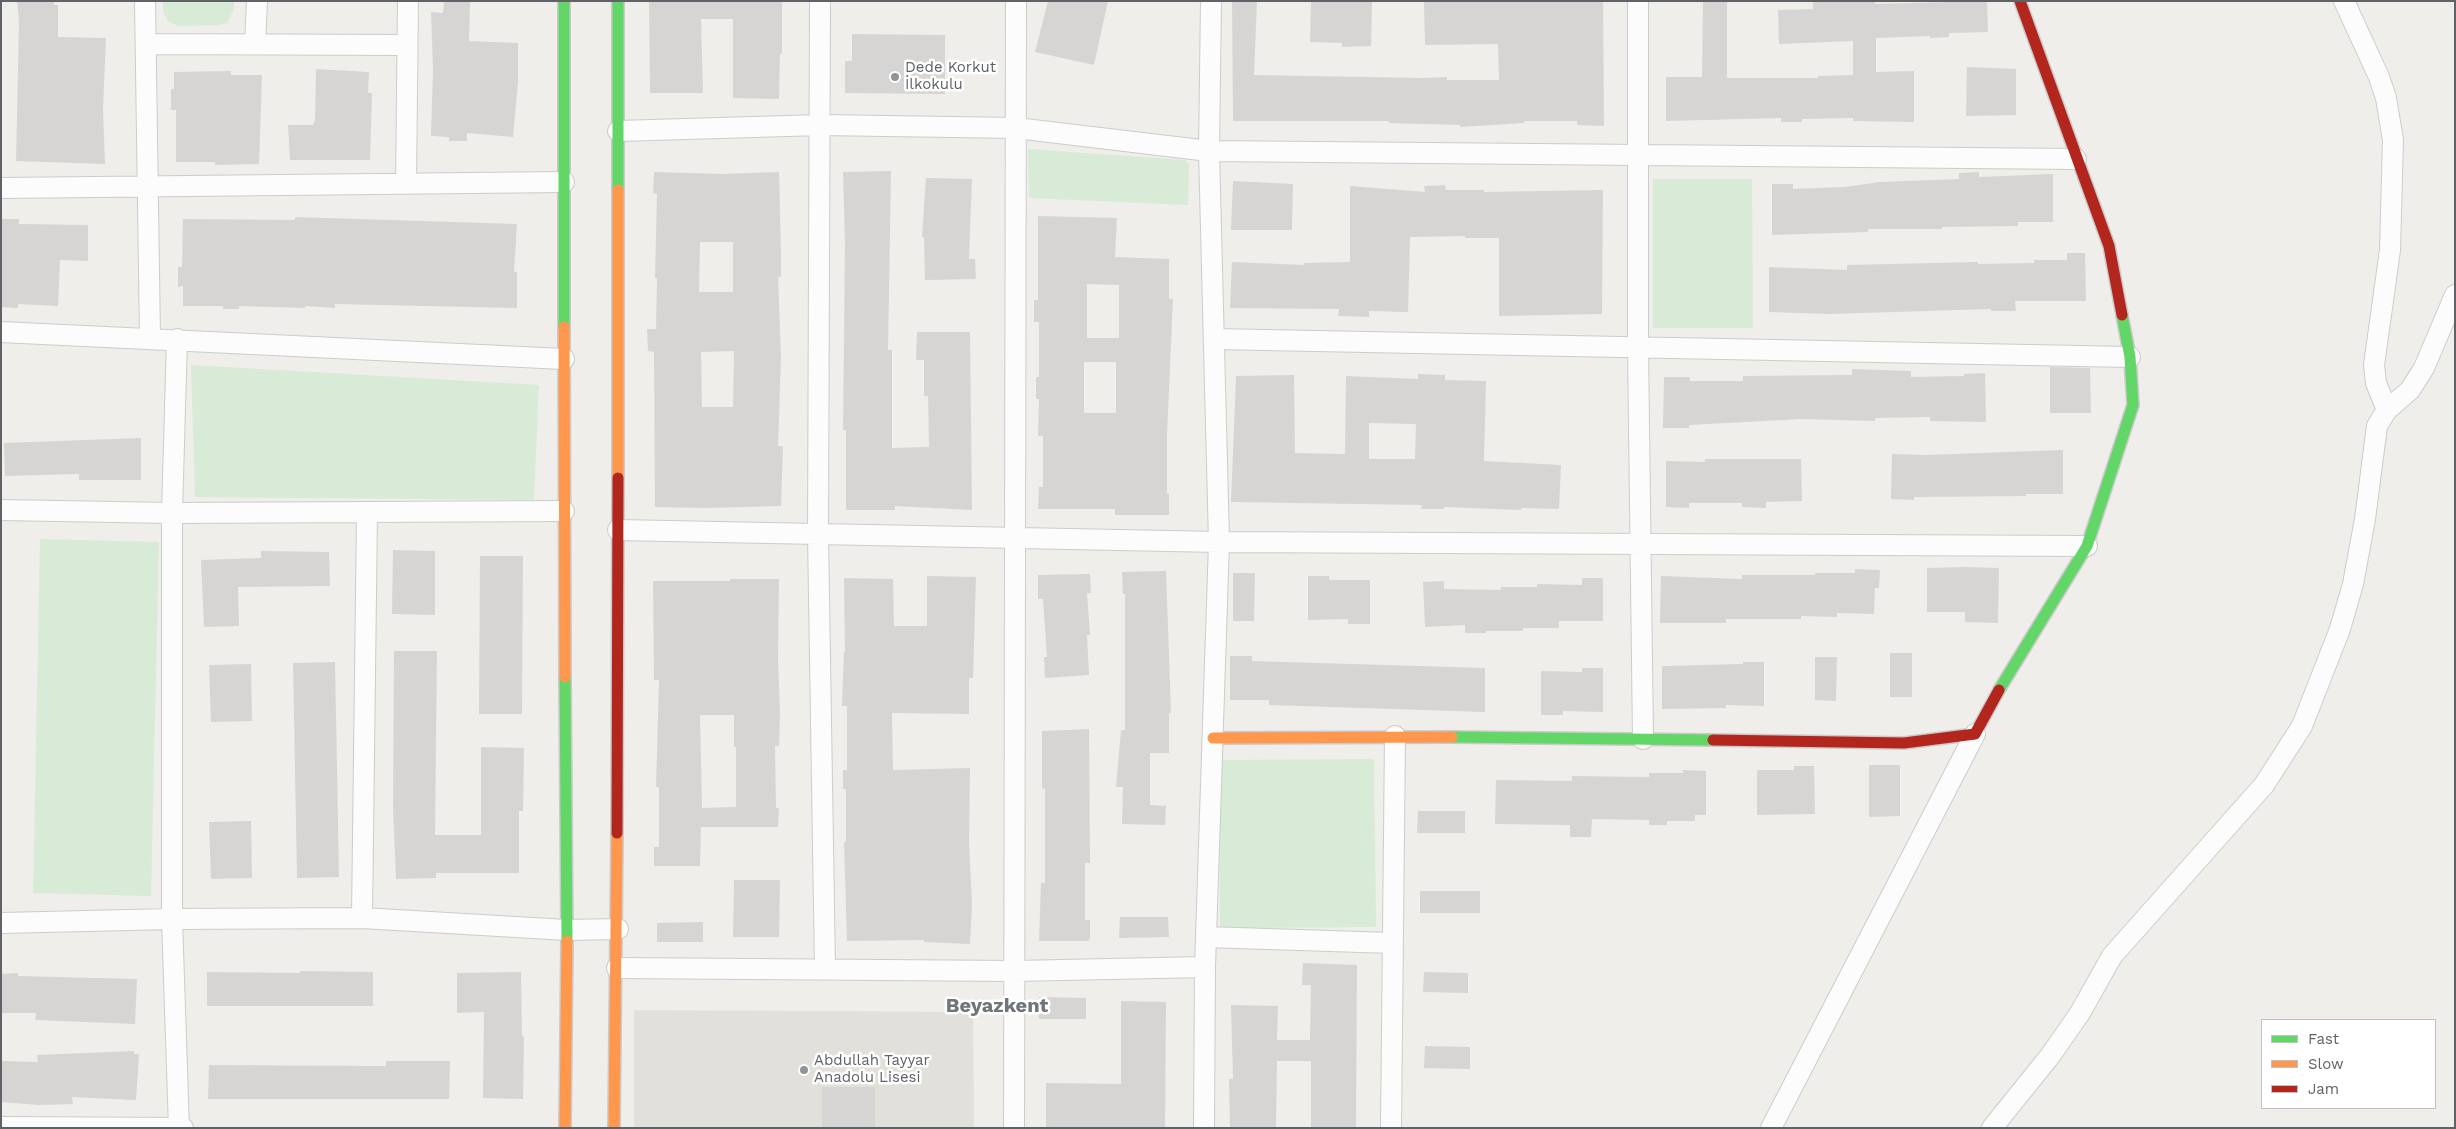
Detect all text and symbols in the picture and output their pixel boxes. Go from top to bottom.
place label: Dede Korkut İlkokulu [905,59,996,94]
marker: Dede Korkut İlkokulu [889,71,901,83]
district label: Beyazkent [946,994,1048,1018]
legend [2261,1019,2436,1109]
text: Fast [2308,1030,2339,1048]
place label: Abdullah Tayyar Anadolu Lisesi [814,1052,930,1087]
text: Slow [2308,1055,2344,1073]
marker: Abdullah Tayyar Anadolu Lisesi [798,1064,810,1076]
text: Jam [2308,1080,2339,1098]

